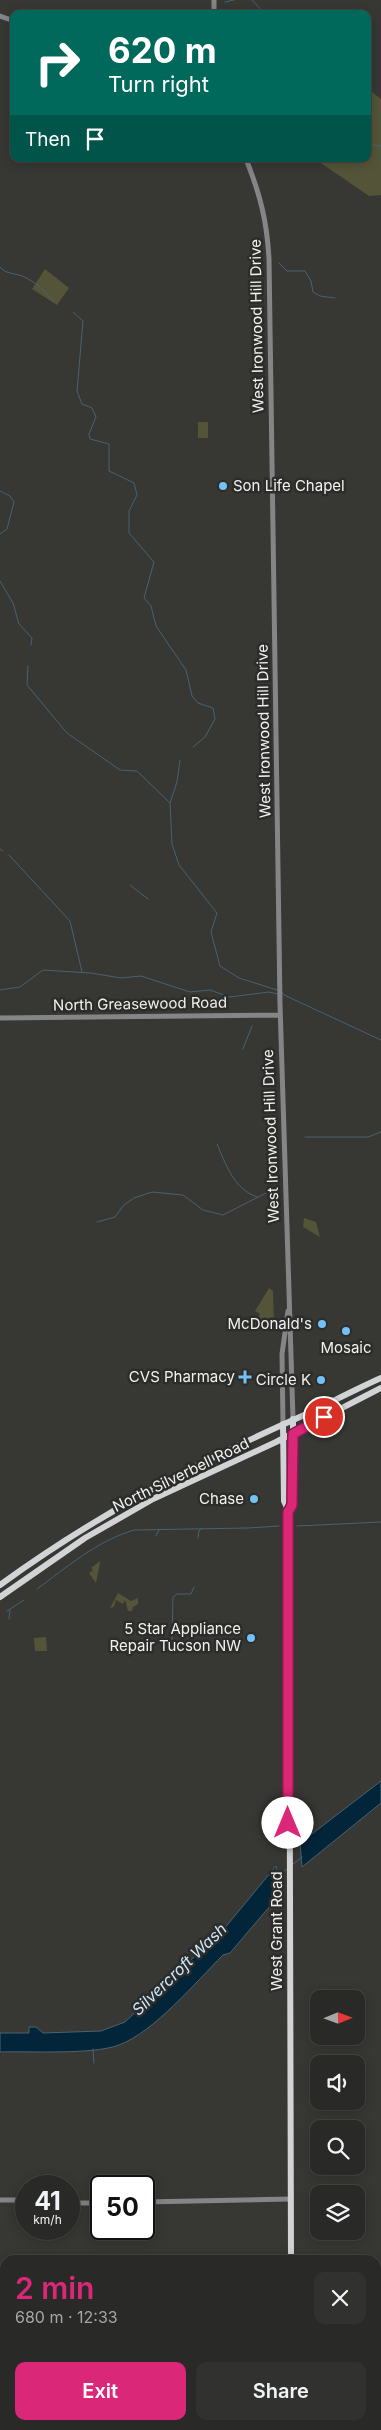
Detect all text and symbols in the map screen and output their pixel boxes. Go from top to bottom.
text: 620 m [108,29,217,71]
icon: right [25,30,90,95]
text: Turn right [108,71,209,97]
icon: arrive [81,125,109,153]
text: Then [25,128,71,151]
street label: West Ironwood Hill Drive [245,239,268,413]
place label: Son Life Chapel [233,476,345,495]
marker: Son Life Chapel [217,480,229,492]
street label: West Ironwood Hill Drive [252,644,275,818]
street label: North Greasewood Road [53,992,227,1015]
street label: West Ironwood Hill Drive [258,1049,283,1223]
place label: McDonald's [228,1314,312,1333]
marker: McDonald's [316,1318,328,1330]
marker: Mosaic [340,1325,352,1337]
place label: Mosaic [320,1338,372,1357]
place label: CVS Pharmacy [129,1367,236,1386]
place label: Circle K [256,1370,311,1389]
marker: CVS Pharmacy [239,1371,251,1383]
marker: Circle K [315,1374,327,1386]
pin [303,1396,345,1438]
icon: arrive [310,1403,338,1431]
street label: North Silverbell Road [109,1433,252,1516]
place label: Chase [199,1489,244,1508]
marker: Chase [248,1493,260,1505]
place label: 5 Star Appliance Repair Tucson NW [109,1619,241,1655]
marker: 5 Star Appliance Repair Tucson NW [245,1632,257,1644]
position arrow [261,1796,313,1848]
street label: West Grant Road [267,1871,286,1991]
water label: Silvercroft Wash [127,1919,231,2019]
north arrow [310,1990,365,2045]
map controls [310,1990,365,2240]
button: sound [310,2055,365,2110]
button: search [310,2120,365,2175]
speed limit sign: 50 [90,2175,155,2240]
button: layers [310,2185,365,2240]
text: 41 [34,2186,61,2216]
text: km/h [33,2212,62,2227]
text: 2 min [15,2270,94,2306]
button: close [314,2272,366,2324]
text: 680 m · 12:33 [15,2307,118,2327]
button: Exit [15,2362,186,2420]
button: Share [196,2362,366,2420]

